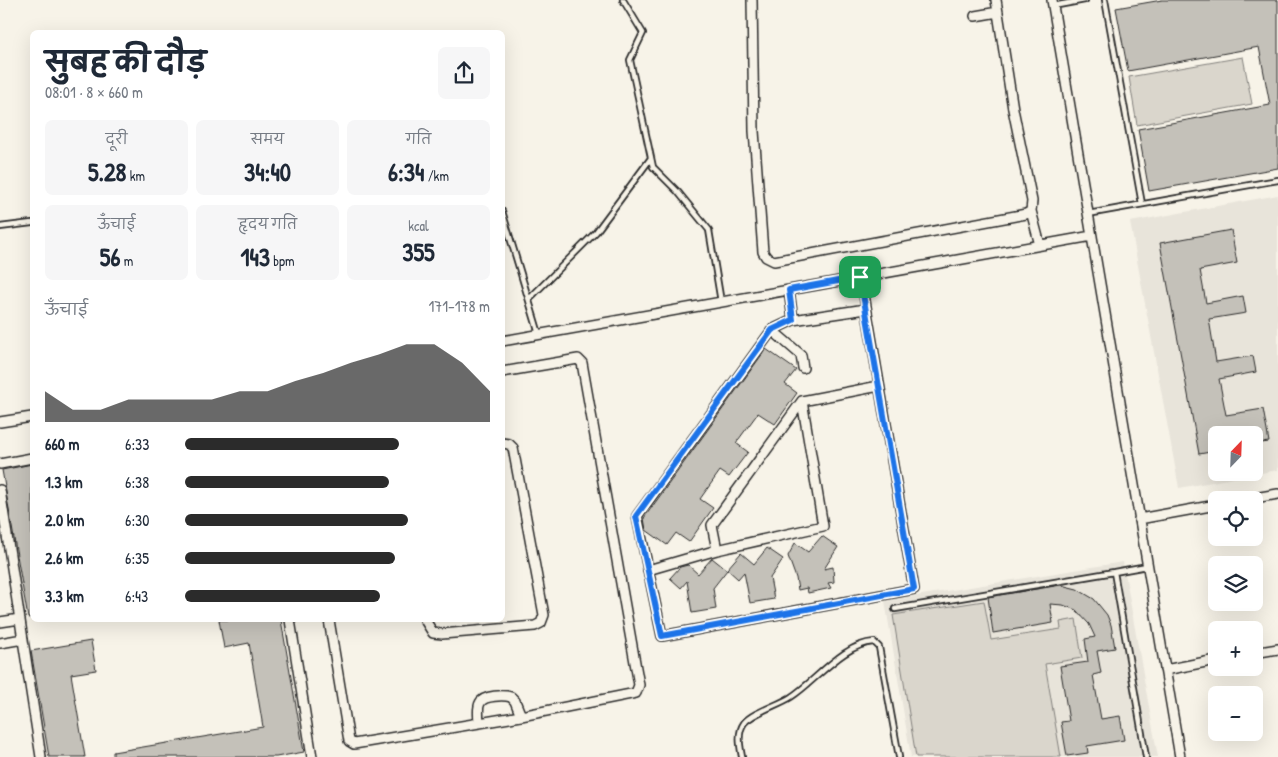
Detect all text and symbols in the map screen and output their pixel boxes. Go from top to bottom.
text: सुबह की दौड़ [45,43,206,81]
button: share [438,47,490,99]
text: 08:01 · 8 × 660 m [45,81,143,103]
text: दूरी [105,129,128,148]
text: समय [251,129,284,148]
text: गति [406,129,431,148]
text: 5.28 [88,155,126,189]
text: 34:40 [244,155,291,189]
text: 6:34 [388,155,424,189]
text: km [126,166,145,185]
text: /km [424,166,449,185]
text: ऊँचाई [98,214,135,233]
text: हृदय गति [238,214,297,233]
text: kcal [408,216,429,235]
text: 355 [402,235,435,269]
text: 56 [100,240,120,274]
text: 143 [240,240,270,274]
text: m [120,251,133,270]
text: bpm [270,251,295,270]
pin [839,256,881,298]
icon: arrive [846,263,874,291]
text: 171–178 m [429,295,490,317]
text: ऊँचाई [45,298,88,320]
north arrow [1208,426,1262,481]
map controls [1208,426,1263,741]
text: 660 m [45,433,80,455]
text: 6:33 [125,433,149,455]
text: 1.3 km [45,471,83,493]
text: 6:38 [125,471,149,493]
button: locate [1208,491,1263,546]
text: 2.0 km [45,509,84,531]
text: 6:30 [125,509,149,531]
text: 2.6 km [45,547,84,569]
text: 6:35 [125,547,149,569]
button: layers [1208,556,1263,611]
text: 3.3 km [45,585,84,607]
text: 6:43 [125,585,148,607]
button: + [1208,621,1263,676]
button: − [1208,686,1263,741]

